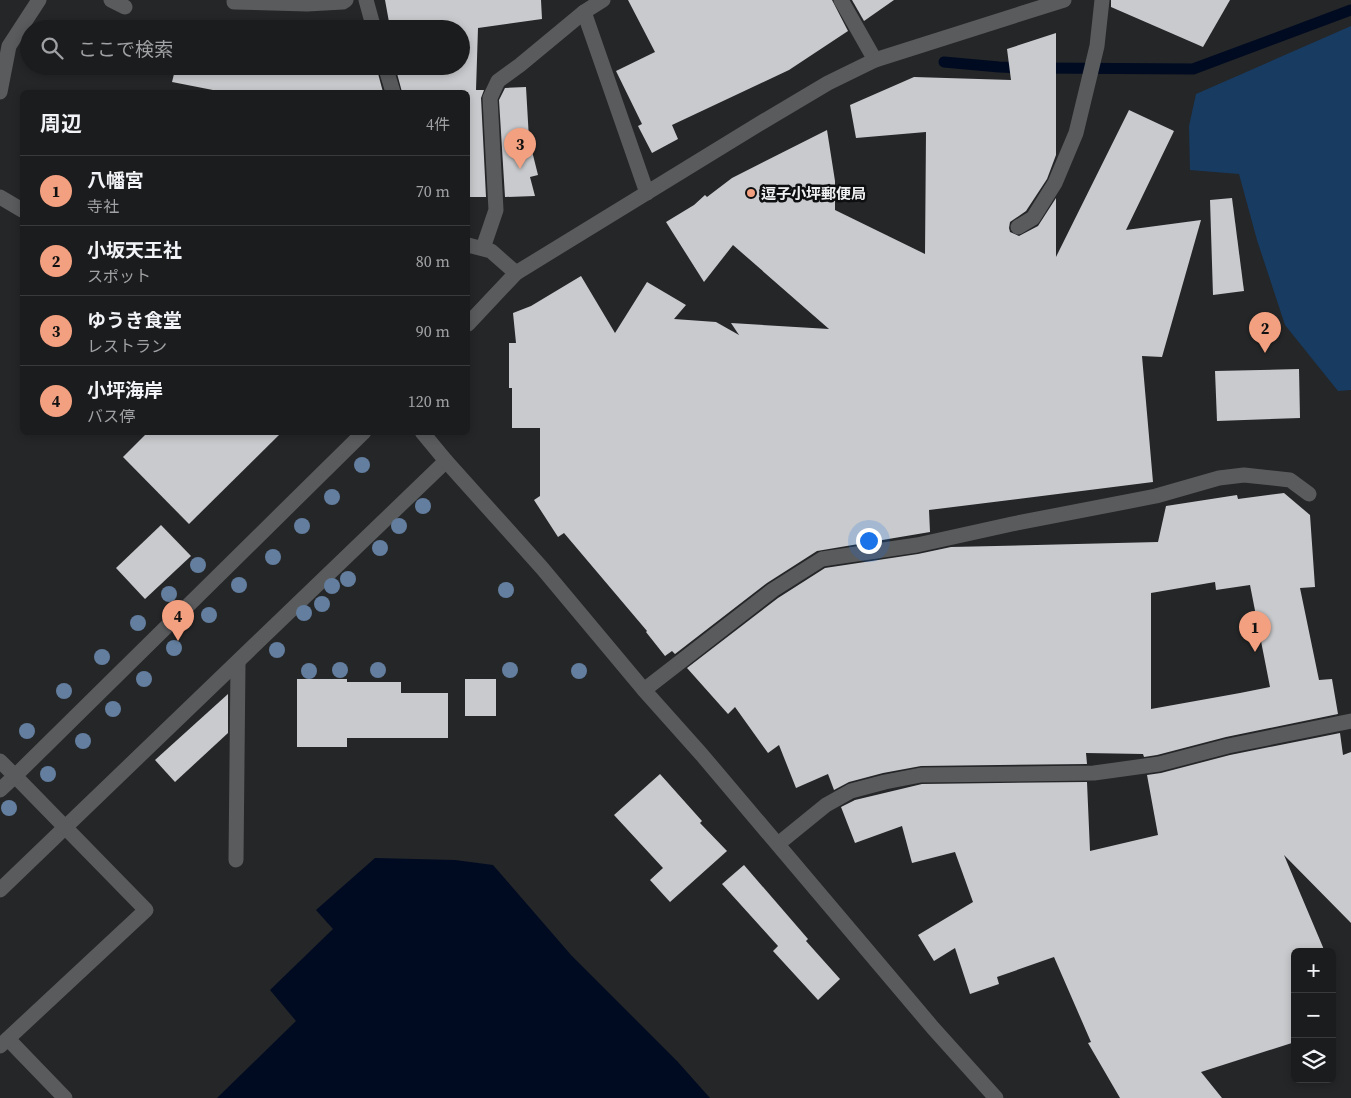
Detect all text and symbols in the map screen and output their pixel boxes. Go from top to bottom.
search box [20,20,470,75]
icon: search [38,34,66,62]
text: ここで検索 [78,36,173,62]
text: 周辺 [40,109,82,138]
text: 4件 [426,113,450,135]
pin: 3 [504,128,536,169]
text: 八幡宮 [87,167,144,193]
text: 1 [52,180,60,202]
text: 70 m [416,180,450,202]
place label: 逗子小坪郵便局 [761,183,866,204]
marker: 逗子小坪郵便局 [745,187,757,199]
text: 寺社 [87,195,119,217]
text: 小坂天王社 [87,237,182,263]
text: 2 [52,250,60,272]
text: 80 m [416,250,450,272]
text: スポット [87,265,151,287]
text: ゆうき食堂 [87,307,182,333]
pin: 2 [1249,312,1281,353]
text: 3 [52,320,60,342]
text: 90 m [416,320,450,342]
text: レストラン [87,335,167,357]
text: 小坪海岸 [87,377,163,403]
text: 4 [52,390,60,412]
text: 120 m [408,390,450,412]
text: バス停 [87,405,135,427]
your location [856,528,882,554]
pin: 4 [162,600,194,641]
pin: 1 [1239,611,1271,652]
map controls [1291,948,1336,1083]
button: + [1291,948,1336,993]
button: − [1291,993,1336,1038]
button: layers [1291,1038,1336,1083]

